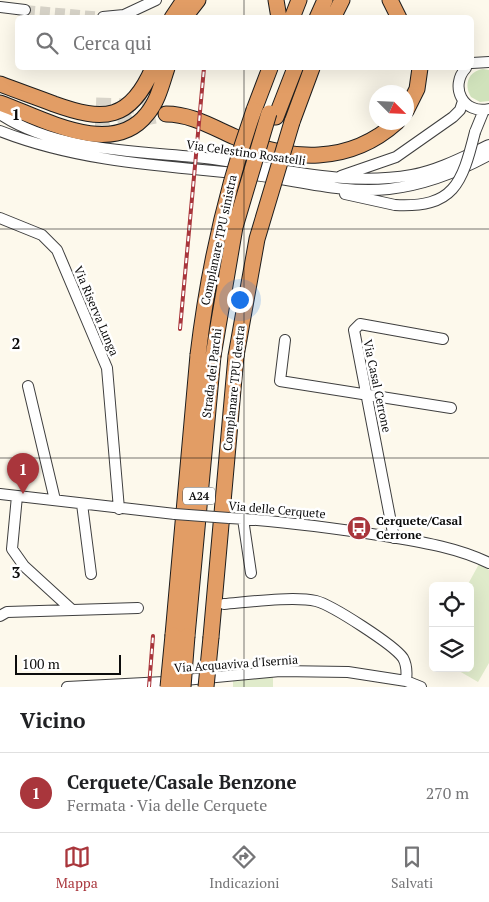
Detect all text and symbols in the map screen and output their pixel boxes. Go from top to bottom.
search box [15,15,474,70]
icon: search [33,29,61,57]
text: Cerca qui [73,30,152,55]
north arrow [369,85,414,130]
text: 1 [11,103,21,125]
street label: Via Celestino Rosatelli [185,137,307,168]
street label: Complanare TPU sinistra [197,173,240,307]
street label: Via Riserva Lunga [71,264,122,358]
your location [227,287,253,313]
street label: Complanare TPU destra [219,324,248,451]
street label: Strada dei Parchi [199,327,225,419]
text: 2 [11,332,21,354]
street label: Via Casal Cerrone [360,338,395,434]
pin: 1 [7,453,39,494]
road number: A24 [183,488,215,504]
street label: Via delle Cerquete [228,498,326,521]
place label: Cerquete/Casal Cerrone [376,513,462,542]
bus stop icon: Cerquete/Casal Cerrone [346,515,372,541]
text: 3 [11,561,21,583]
map controls [429,582,474,672]
button: locate [429,582,474,627]
button: layers [429,627,474,672]
scale bar [15,652,121,675]
street label: Via Acquaviva d'Isernia [173,652,298,675]
text: 100 m [22,654,60,673]
text: Vicino [20,706,86,734]
text: Cerquete/Casale Benzone [67,769,297,794]
text: 1 [31,782,41,804]
text: 270 m [426,782,469,804]
text: Fermata · Via delle Cerquete [67,794,267,816]
tab: Mappa [56,843,98,892]
tab: Indicazioni [209,843,279,892]
tab: Salvati [391,843,433,892]

